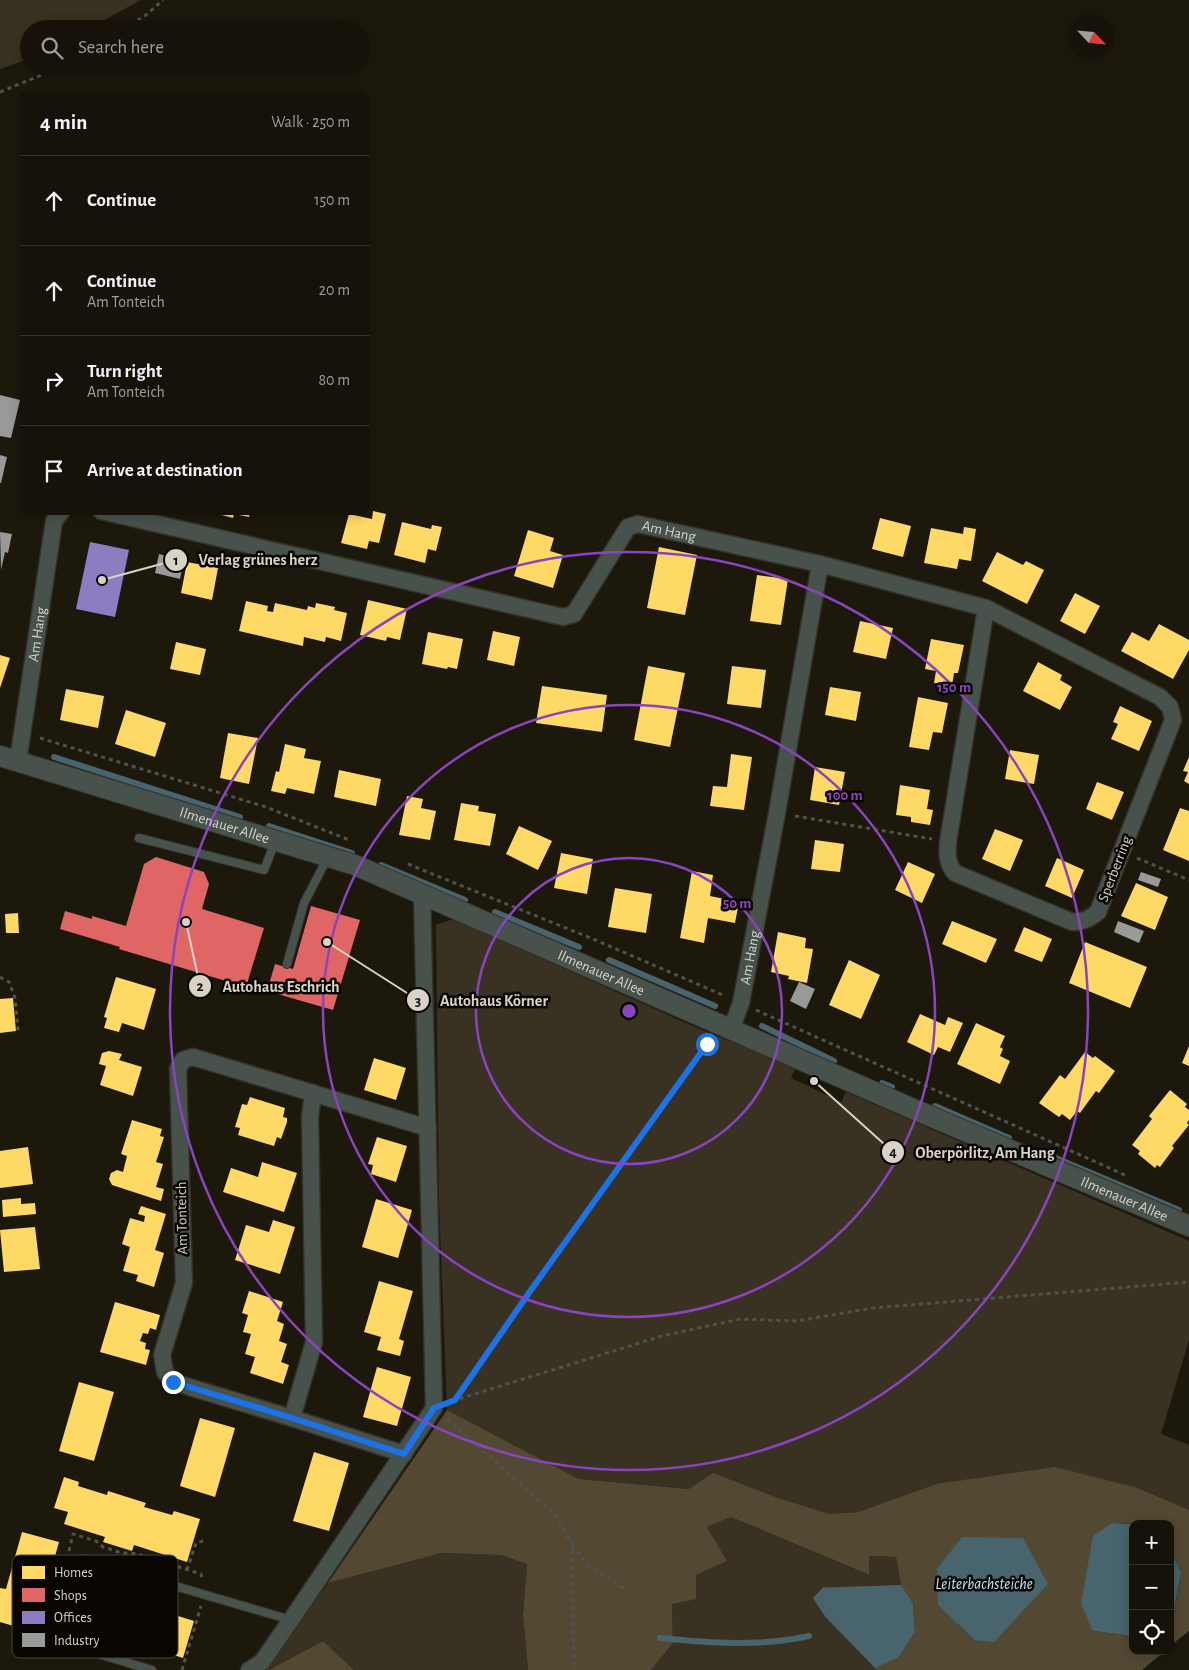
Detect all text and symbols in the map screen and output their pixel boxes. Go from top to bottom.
north arrow [1069,15,1114,60]
search box [20,20,370,75]
icon: search [38,34,66,62]
text: Search here [78,38,164,57]
text: 4 min [40,112,87,133]
text: Walk · 250 m [271,114,350,130]
icon: ahead [40,187,68,215]
text: Continue [87,191,156,210]
text: 150 m [314,192,350,208]
text: Continue [87,272,156,291]
icon: ahead [40,277,68,305]
text: 20 m [319,282,350,298]
text: Am Tonteich [87,294,165,310]
text: Turn right [87,362,162,381]
icon: right [40,367,68,395]
text: 80 m [319,372,350,388]
text: Am Tonteich [87,384,165,400]
icon: arrive [40,457,68,485]
text: Arrive at destination [87,461,243,480]
street label: Am Hang [641,518,698,544]
callout: Verlag grünes herz [163,544,327,575]
text: Verlag grünes herz [199,552,318,568]
text: 1 [173,553,179,568]
street label: Am Hang [26,606,49,663]
text: 150 m [937,680,971,695]
text: 100 m [827,788,863,803]
street label: Ilmenauer Allee [178,804,271,846]
street label: Sperberring [1096,833,1135,904]
text: 50 m [723,896,751,911]
street label: Am Hang [737,929,762,986]
street label: Ilmenauer Allee [555,947,647,998]
callout: Autohaus Eschrich [187,971,350,1002]
text: 2 [196,979,204,994]
text: Autohaus Eschrich [222,979,340,995]
callout: Autohaus Körner [405,985,558,1016]
text: Autohaus Körner [440,993,548,1009]
text: 3 [415,994,421,1009]
centre of rings [620,1002,638,1020]
route start [696,1033,719,1056]
callout: Oberpörlitz, Am Hang [880,1137,1065,1168]
text: 4 [889,1145,897,1160]
text: Oberpörlitz, Am Hang [915,1145,1056,1161]
street label: Ilmenauer Allee [1079,1173,1170,1224]
street label: Am Tonteich [174,1181,190,1255]
route end [162,1371,185,1394]
map controls [1129,1520,1174,1655]
button: + [1129,1520,1174,1565]
legend [12,1555,178,1658]
button: − [1129,1565,1174,1610]
text: Homes [54,1566,93,1580]
water label: Leiterbachsteiche [935,1576,1033,1592]
text: Shops [54,1589,87,1603]
button: locate [1129,1610,1174,1655]
text: Offices [54,1611,92,1625]
text: Industry [54,1634,100,1648]

